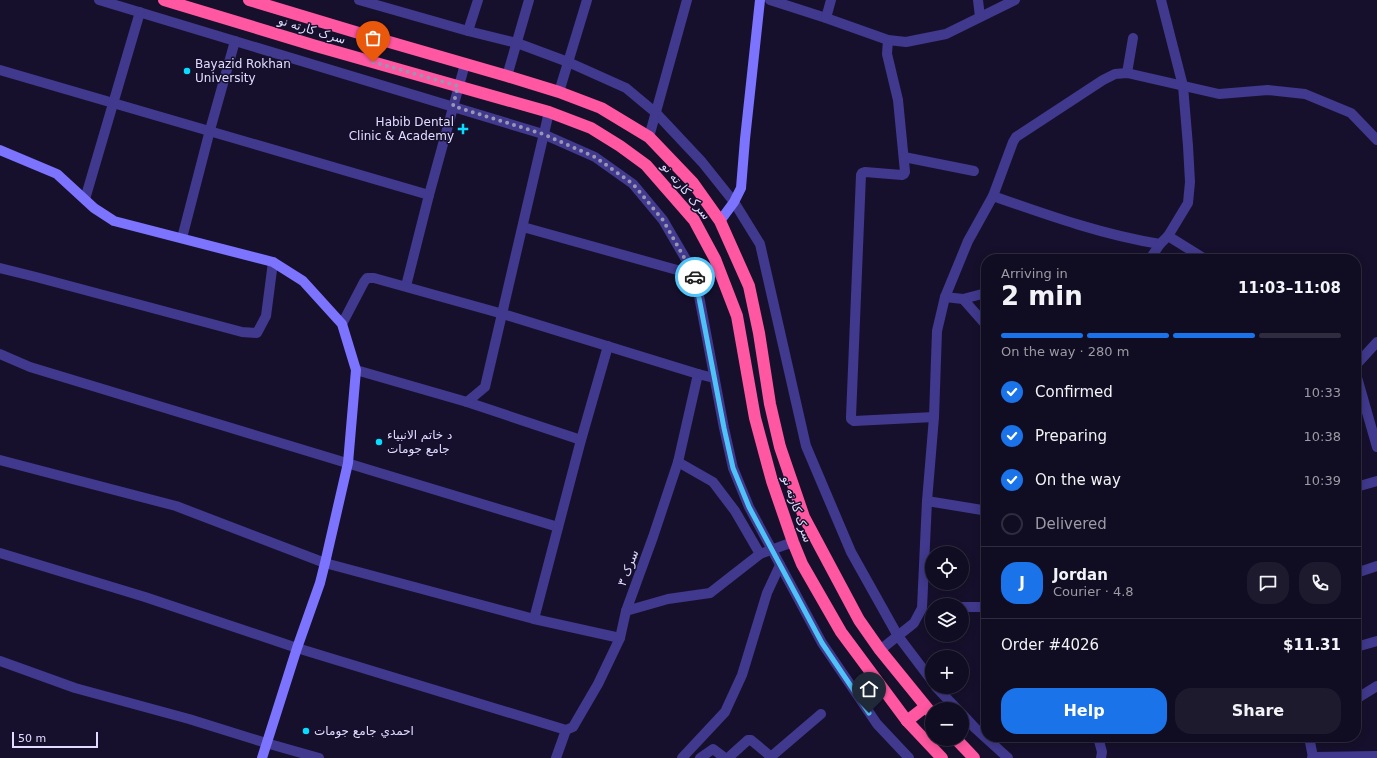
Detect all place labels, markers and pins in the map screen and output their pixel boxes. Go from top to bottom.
pin [356,21,390,62]
place label: Bayazid Rokhan University [195,57,291,85]
marker: Bayazid Rokhan University [182,66,192,76]
place label: Habib Dental Clinic & Academy [349,115,454,143]
marker: Habib Dental Clinic & Academy [457,123,469,135]
place label: د خاتم الانبیاء جامع جومات [387,428,452,457]
marker: د خاتم الانبیاء جامع جومات [374,437,384,447]
pin [852,672,886,713]
place label: احمدي جامع جومات [314,724,414,739]
marker: احمدي جامع جومات [301,726,311,736]

